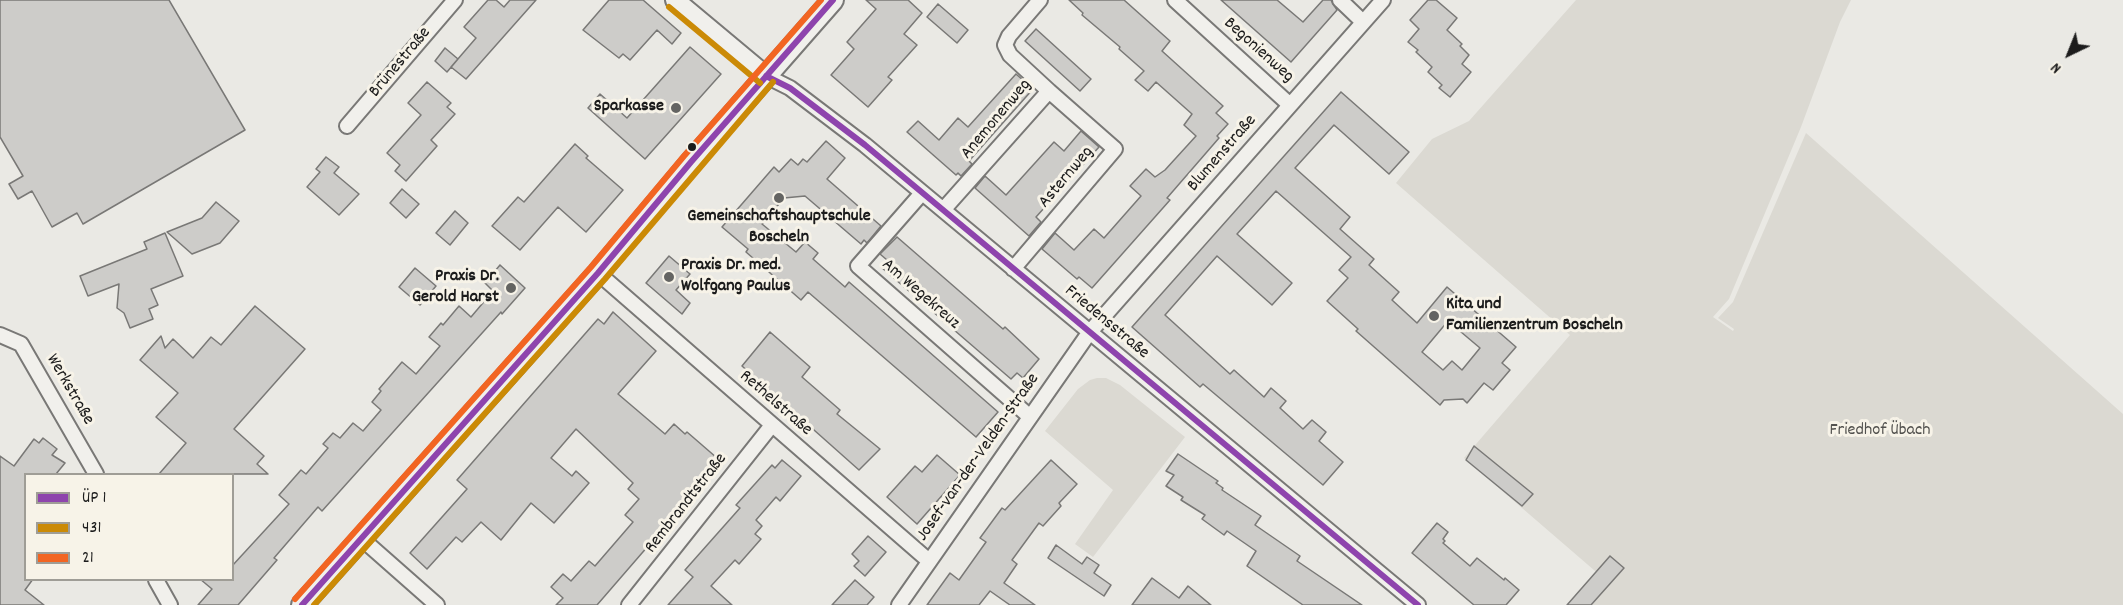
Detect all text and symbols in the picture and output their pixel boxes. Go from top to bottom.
street label: Begonienweg [1218,14,1298,88]
street label: Brünestraße [365,23,437,103]
north arrow [2039,24,2099,84]
text: N [2046,56,2067,79]
street label: Anemonenweg [957,75,1037,165]
place label: Sparkasse [594,97,664,119]
marker: Sparkasse [669,101,683,115]
street label: Blumenstraße [1184,111,1262,197]
unlabelled marker [686,141,698,153]
street label: Asternweg [1035,143,1099,213]
marker: Gemeinschaftshauptschule Boscheln [772,191,786,205]
place label: Gemeinschaftshauptschule Boscheln [687,207,871,250]
street label: Am Wegekreuz [876,255,964,335]
place label: Praxis Dr. med. Wolfgang Paulus [681,256,791,298]
place label: Praxis Dr. Gerold Harst [412,267,499,310]
marker: Praxis Dr. med. Wolfgang Paulus [662,270,676,284]
marker: Praxis Dr. Gerold Harst [504,281,518,295]
street label: Friedensstraße [1059,281,1153,365]
place label: Kita und Familienzentrum Boscheln [1446,295,1623,338]
marker: Kita und Familienzentrum Boscheln [1427,309,1441,323]
street label: Werkstraße [40,351,98,429]
street label: Rethelstraße [734,366,816,442]
street label: Josef-van-der-Velden-Straße [913,370,1045,546]
park label: Friedhof Übach [1830,421,1930,443]
street label: Rembrandtstraße [641,450,733,558]
legend [24,473,234,581]
text: ÜP 1 [82,486,106,511]
text: 431 [82,516,101,541]
text: 21 [82,546,94,571]

